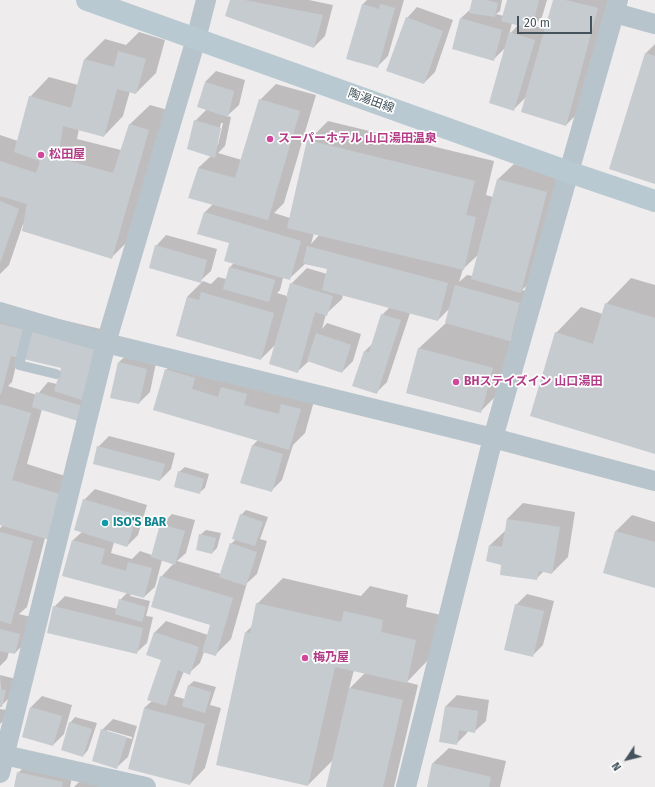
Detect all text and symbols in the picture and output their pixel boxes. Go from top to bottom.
scale bar [519,8,594,34]
text: 20 m [524,16,550,30]
street label: 陶湯田線 [346,86,396,116]
place label: スーパーホテル 山口湯田温泉 [278,132,437,146]
marker: スーパーホテル 山口湯田温泉 [265,134,275,144]
place label: 松田屋 [49,148,85,162]
marker: 松田屋 [36,150,46,160]
place label: BHステイズイン 山口湯田 [464,375,602,389]
marker: BHステイズイン 山口湯田 [451,377,461,387]
place label: ISO'S BAR [113,516,166,530]
marker: ISO'S BAR [100,518,110,528]
place label: 梅乃屋 [313,651,349,665]
marker: 梅乃屋 [300,653,310,663]
north arrow [607,739,647,779]
text: N [609,759,624,773]

